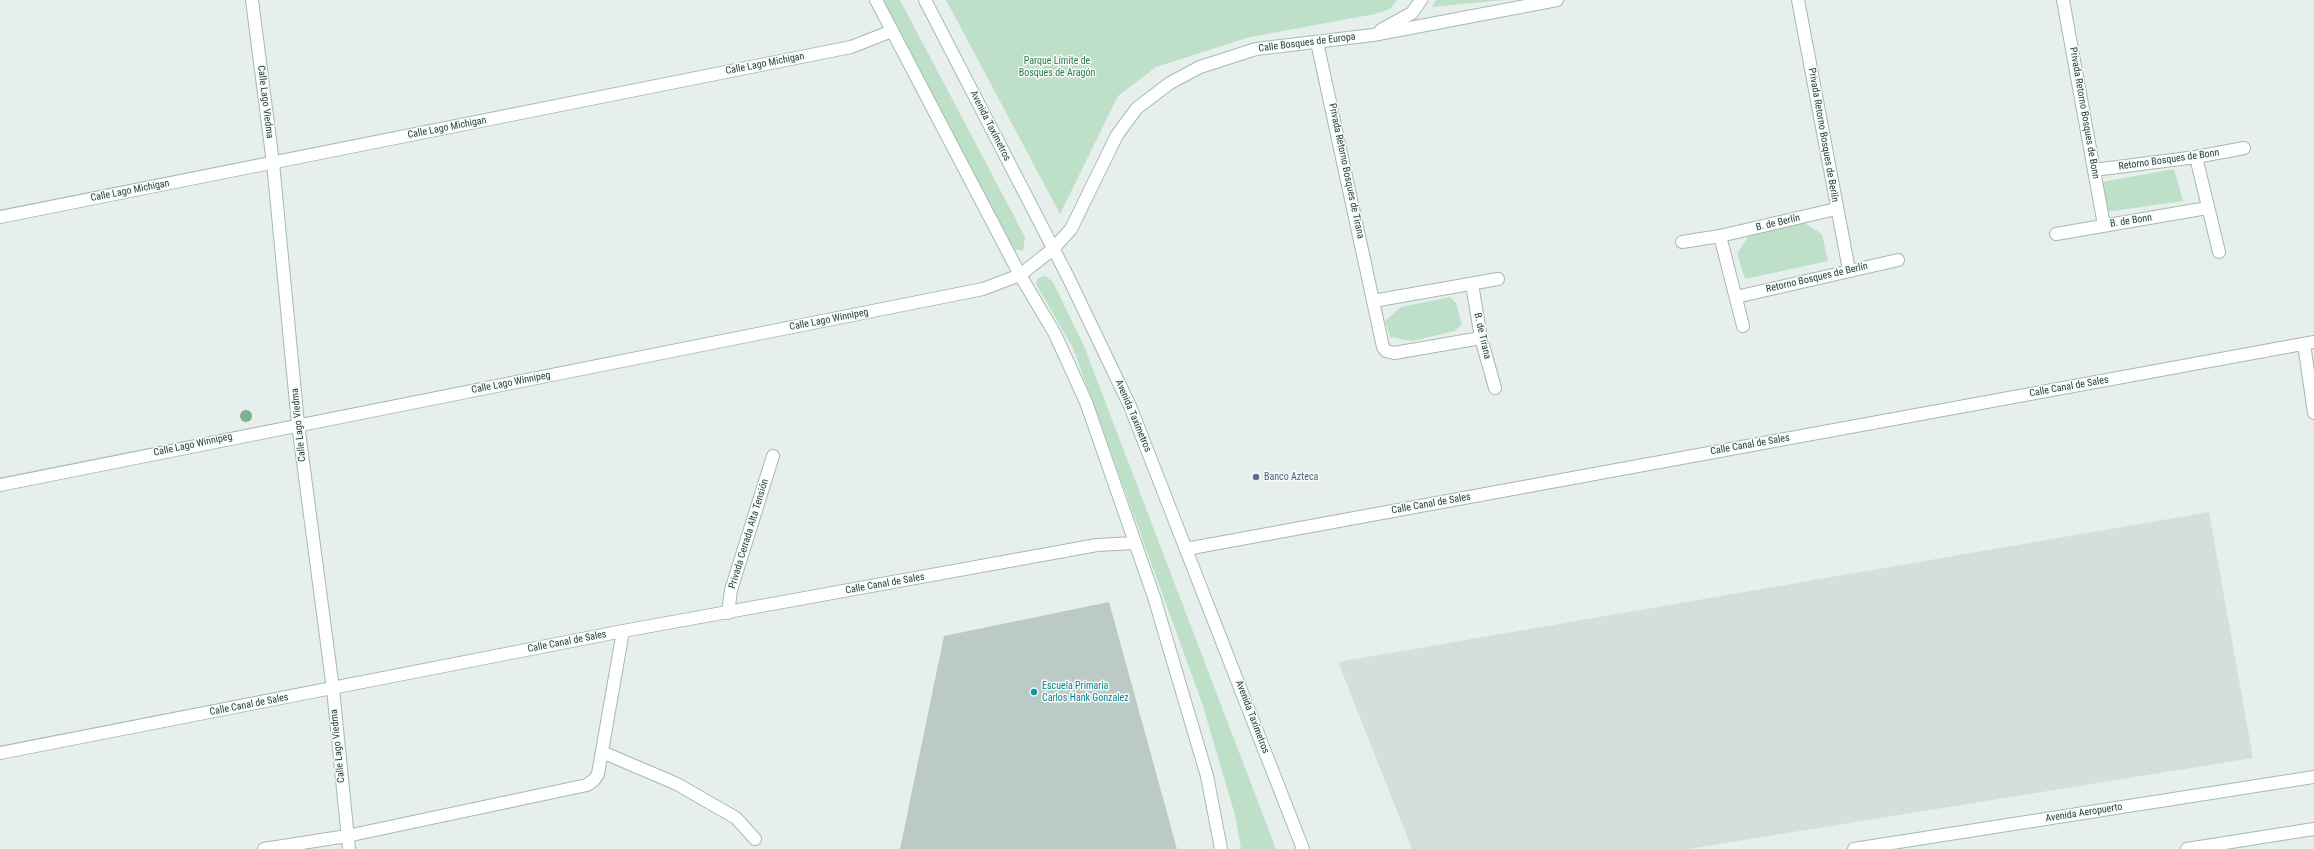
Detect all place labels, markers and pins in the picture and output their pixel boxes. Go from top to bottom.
place label: Banco Azteca [1264,471,1318,483]
marker: Banco Azteca [1251,472,1261,482]
place label: Escuela Primaria Carlos Hank Gonzalez [1042,680,1129,704]
marker: Escuela Primaria Carlos Hank Gonzalez [1029,687,1039,697]

